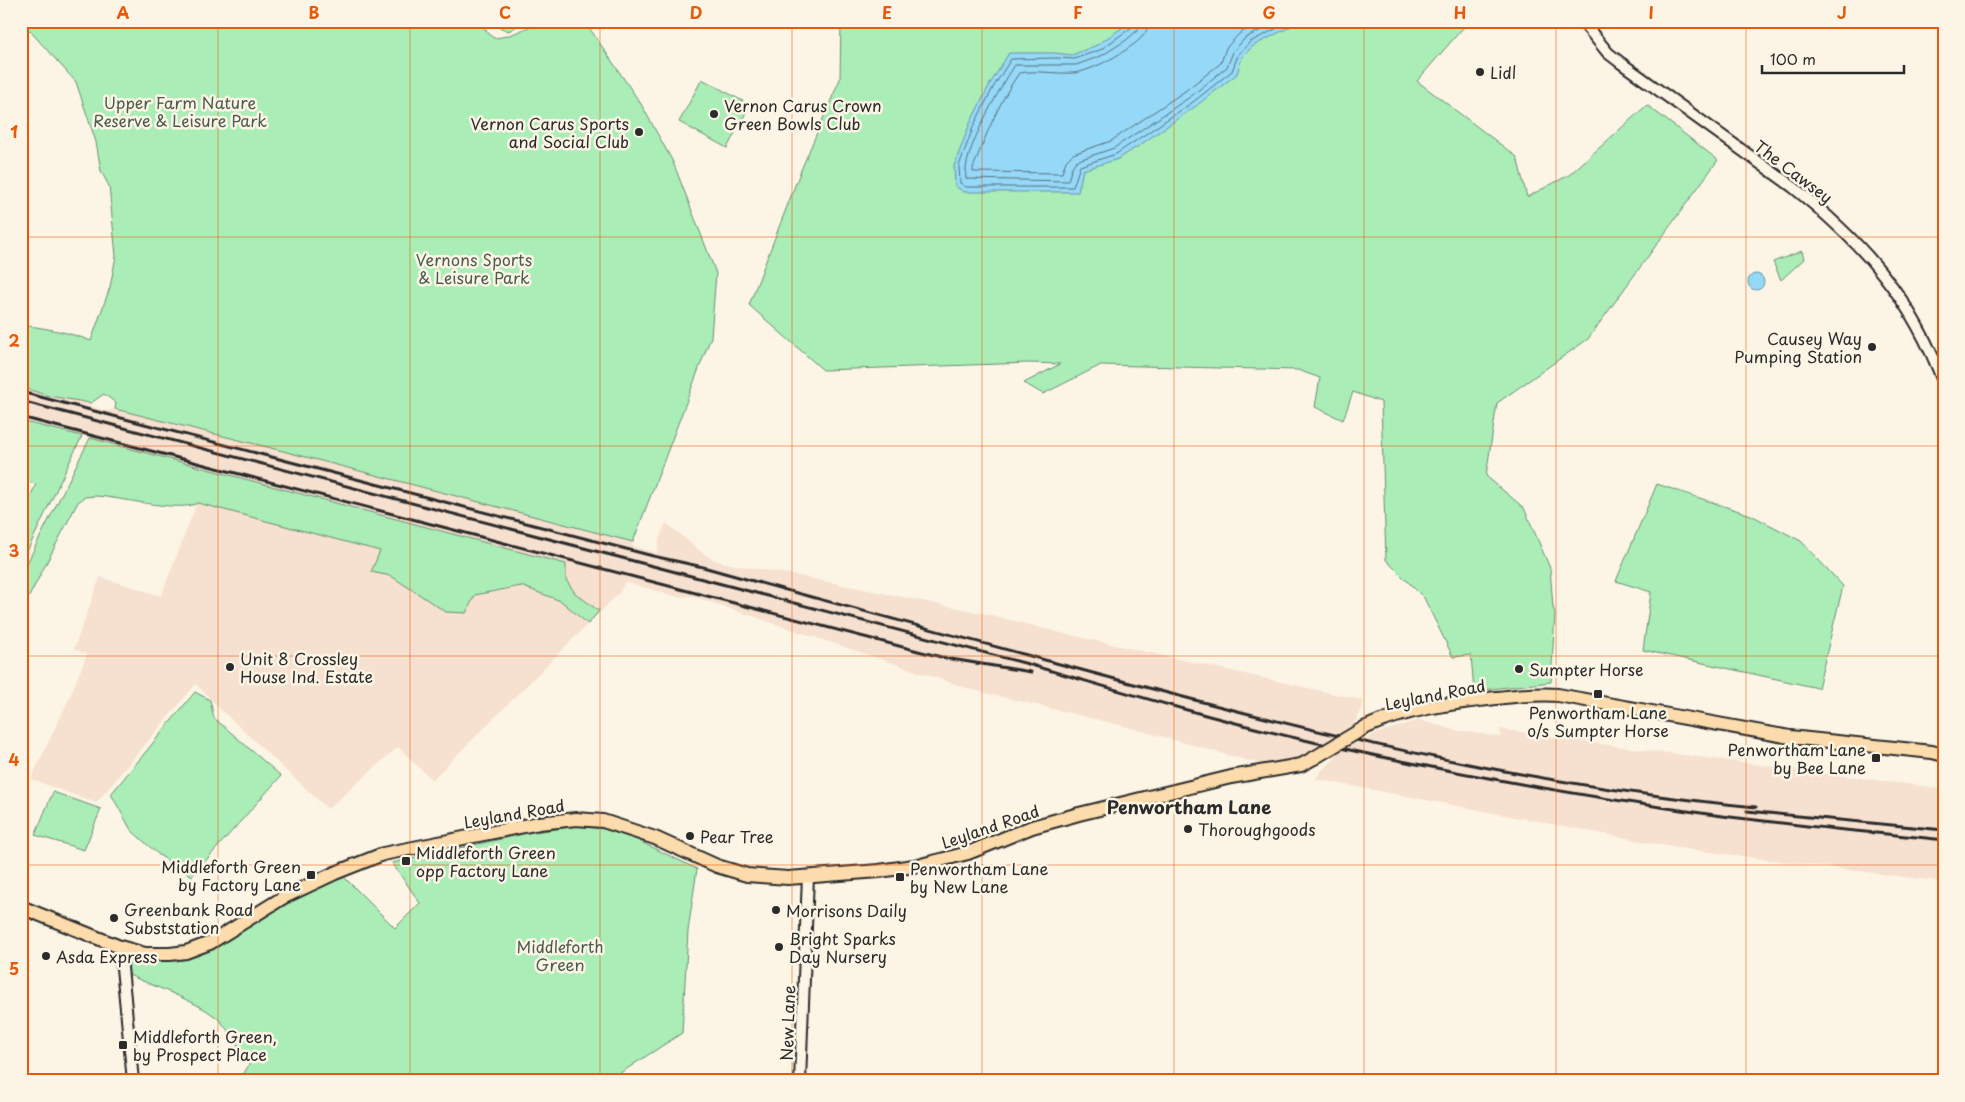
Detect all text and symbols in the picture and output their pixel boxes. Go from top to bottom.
text: A [117,0,130,24]
text: B [309,0,320,24]
text: C [499,0,511,24]
text: D [690,0,702,24]
text: E [882,0,892,24]
text: F [1073,0,1083,24]
text: G [1262,0,1276,24]
text: H [1454,0,1466,24]
text: I [1648,0,1654,24]
text: J [1837,0,1847,24]
scale bar [1762,42,1905,74]
text: 100 m [1770,47,1816,70]
place label: Lidl [1490,60,1516,84]
marker: Lidl [1474,66,1486,78]
park label: Upper Farm Nature Reserve & Leisure Park [93,90,267,132]
place label: Vernon Carus Crown Green Bowls Club [724,93,882,135]
marker: Vernon Carus Crown Green Bowls Club [708,108,720,120]
place label: Vernon Carus Sports and Social Club [471,111,629,153]
text: 1 [10,119,18,143]
marker: Vernon Carus Sports and Social Club [633,126,645,138]
street label: The Cawsey [1750,134,1838,208]
park label: Vernons Sports & Leisure Park [416,247,532,289]
place label: Causey Way Pumping Station [1734,326,1862,368]
text: 2 [8,328,20,352]
marker: Causey Way Pumping Station [1866,341,1878,353]
text: 3 [9,538,19,562]
place label: Unit 8 Crossley House Ind. Estate [240,646,373,688]
place label: Sumpter Horse [1529,657,1644,681]
marker: Unit 8 Crossley House Ind. Estate [224,661,236,673]
marker: Sumpter Horse [1513,663,1525,675]
street label: Leyland Road [1383,672,1487,716]
marker: Penwortham Lane o/s Sumpter Horse [1592,688,1604,700]
place label: Penwortham Lane o/s Sumpter Horse [1527,700,1669,742]
place label: Penwortham Lane by Bee Lane [1728,737,1866,779]
text: 4 [9,747,20,771]
marker: Penwortham Lane by Bee Lane [1870,752,1882,764]
street label: Leyland Road [462,792,566,834]
district label: Penwortham Lane [1107,793,1271,820]
street label: Leyland Road [938,798,1042,854]
place label: Thoroughgoods [1198,817,1316,841]
marker: Thoroughgoods [1182,823,1194,835]
place label: Pear Tree [700,824,774,848]
marker: Pear Tree [684,830,696,842]
place label: Middleforth Green opp Factory Lane [416,840,556,882]
place label: Middleforth Green by Factory Lane [161,854,301,896]
marker: Middleforth Green opp Factory Lane [400,855,412,867]
place label: Penwortham Lane by New Lane [910,856,1048,898]
marker: Middleforth Green by Factory Lane [305,869,317,881]
marker: Penwortham Lane by New Lane [894,871,906,883]
place label: Greenbank Road Subststation [124,897,253,939]
place label: Morrisons Daily [786,898,907,922]
marker: Morrisons Daily [770,904,782,916]
marker: Greenbank Road Subststation [108,912,120,924]
place label: Bright Sparks Day Nursery [789,926,896,968]
park label: Middleforth Green [516,934,604,976]
marker: Bright Sparks Day Nursery [773,941,785,953]
place label: Asda Express [56,944,157,968]
marker: Asda Express [40,950,52,962]
text: 5 [9,956,19,980]
street label: New Lane [774,985,800,1061]
place label: Middleforth Green, by Prospect Place [133,1024,277,1066]
marker: Middleforth Green, by Prospect Place [117,1039,129,1051]

